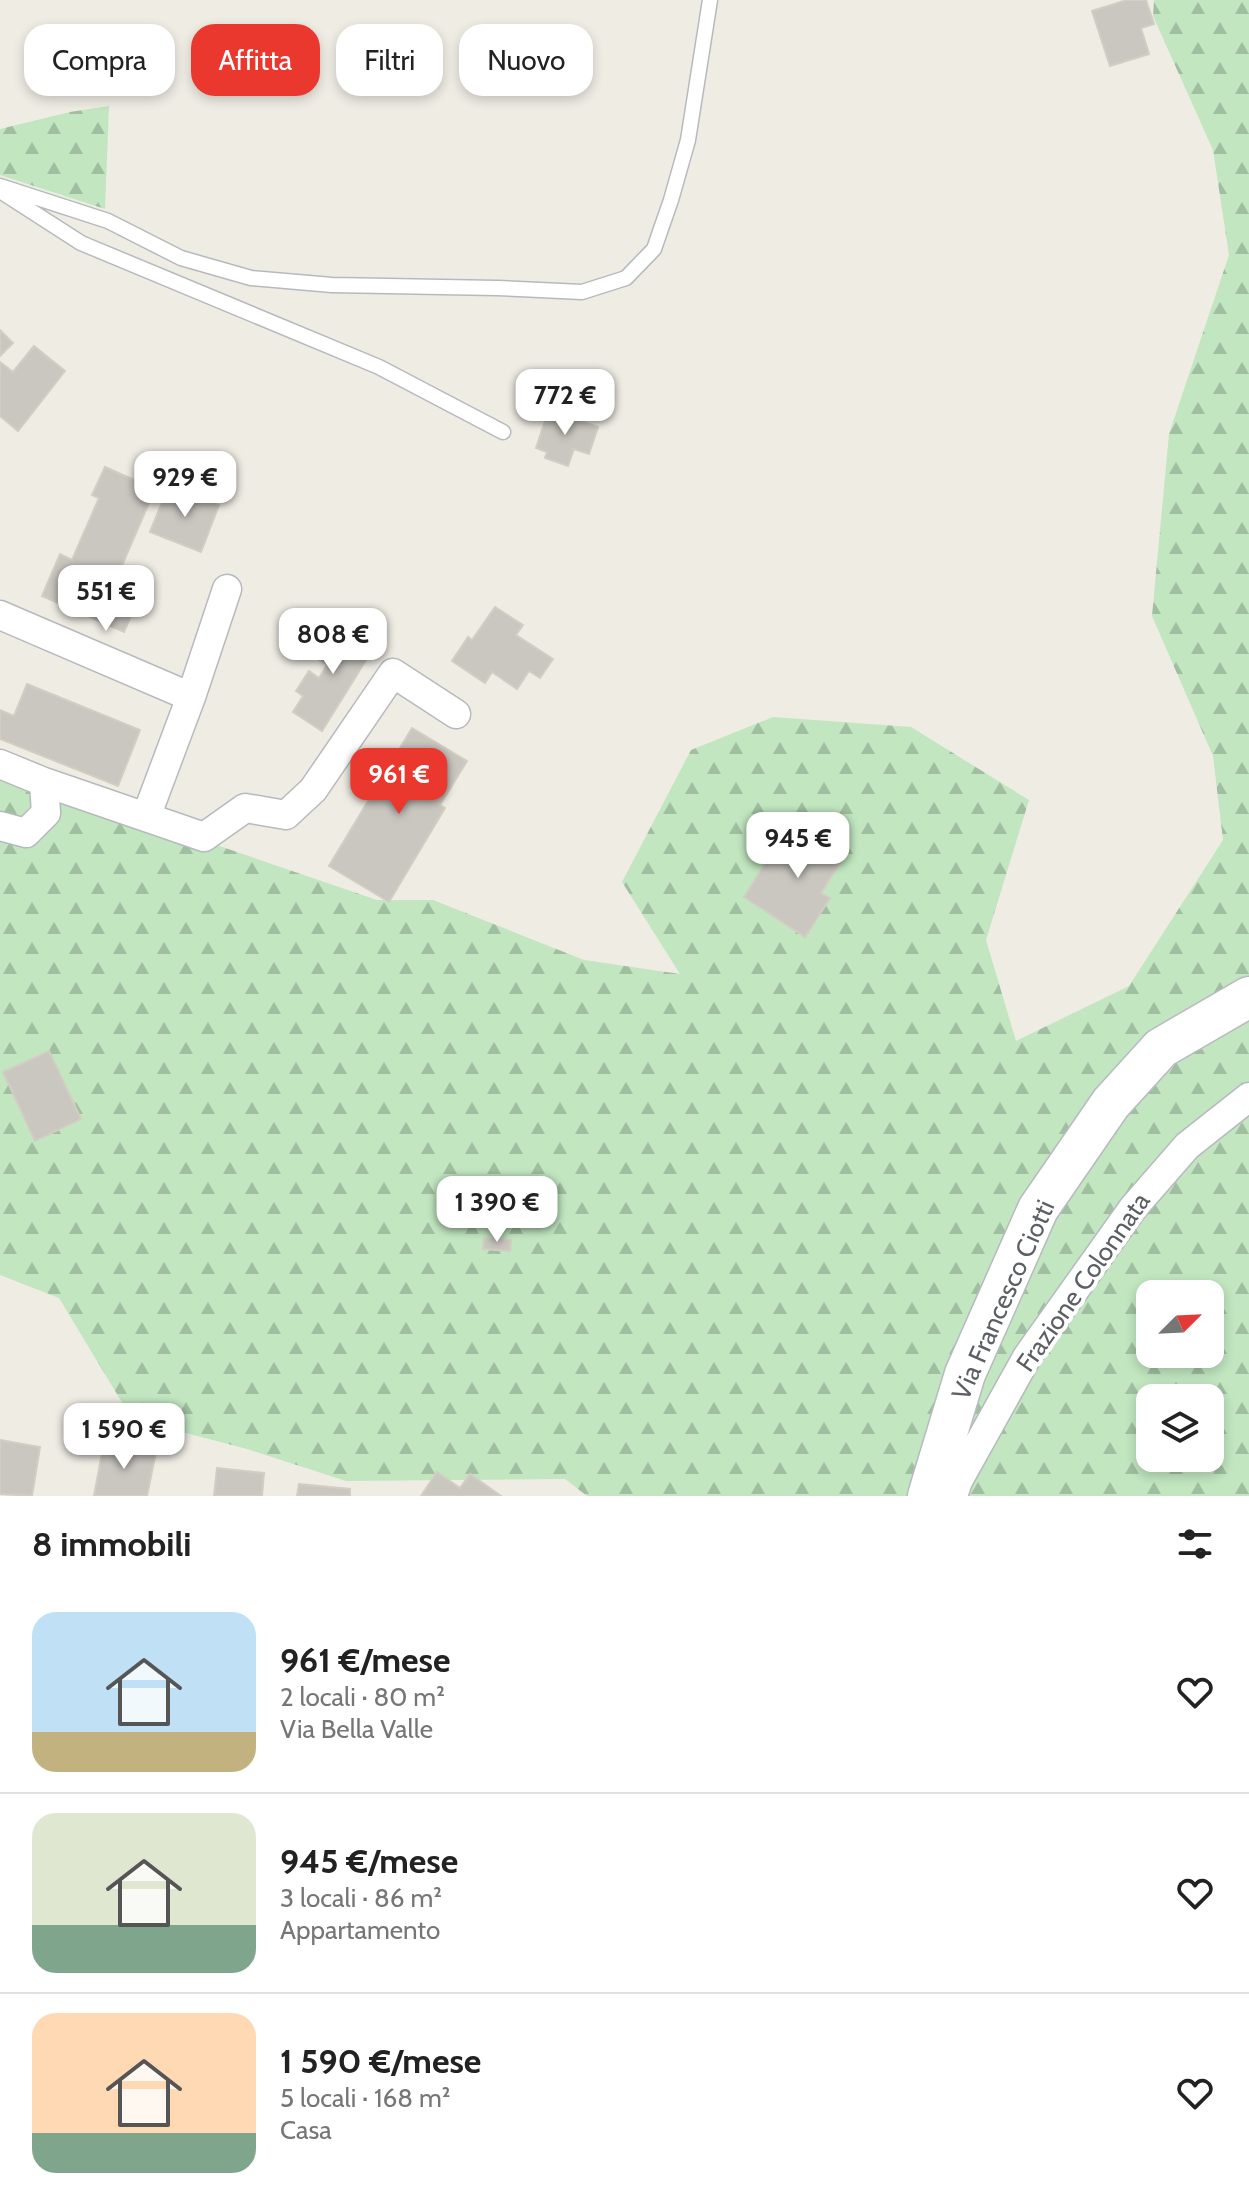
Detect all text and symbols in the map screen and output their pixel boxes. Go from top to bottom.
chip: Compra [24,24,175,96]
chip: Affitta [191,24,320,96]
chip: Filtri [336,24,443,96]
chip: Nuovo [459,24,593,96]
pin: 772 € [509,369,621,437]
text: 772 € [534,379,596,411]
pin: 929 € [129,451,241,519]
text: 929 € [152,461,218,493]
pin: 551 € [50,565,162,633]
text: 551 € [76,575,136,607]
pin: 808 € [277,608,389,676]
text: 808 € [297,618,369,650]
pin: 961 € [343,748,455,816]
text: 961 € [368,758,430,790]
pin: 945 € [742,812,854,880]
text: 945 € [764,822,832,854]
pin: 1 390 € [423,1176,571,1244]
text: 1 390 € [455,1186,539,1218]
street label: Frazione Colonnata [1009,1186,1157,1378]
street label: Via Francesco Ciotti [945,1195,1061,1405]
north arrow [1136,1280,1224,1368]
map controls [1136,1280,1224,1472]
button: layers [1136,1384,1224,1472]
pin: 1 590 € [50,1403,198,1471]
text: 1 590 € [82,1413,166,1445]
icon: filters [1173,1522,1217,1566]
text: 8 immobili [32,1523,192,1565]
text: 961 €/mese [280,1639,450,1681]
icon: home [96,1644,192,1740]
icon: heart [1173,1670,1217,1714]
text: 2 locali · 80 m² [280,1681,445,1713]
text: Via Bella Valle [280,1713,433,1745]
text: 945 €/mese [280,1840,458,1882]
icon: home [96,1845,192,1941]
icon: heart [1173,1871,1217,1915]
text: 3 locali · 86 m² [280,1882,442,1914]
text: Appartamento [280,1914,440,1946]
text: 1 590 €/mese [280,2040,481,2082]
icon: home [96,2045,192,2141]
icon: heart [1173,2071,1217,2115]
text: 5 locali · 168 m² [280,2082,450,2114]
text: Casa [280,2114,332,2146]

